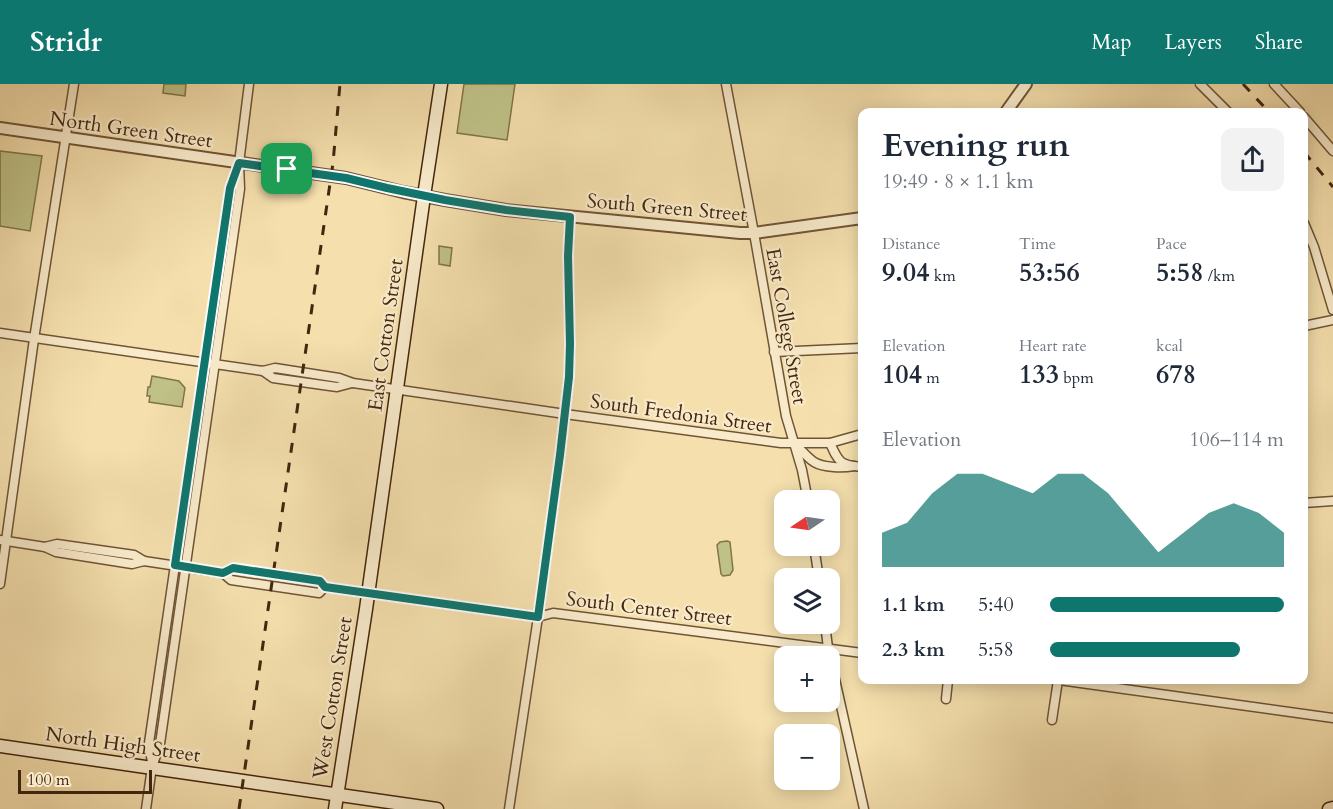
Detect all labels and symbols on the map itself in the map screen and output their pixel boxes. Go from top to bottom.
street label: North Green Street [48,105,215,154]
pin [261,143,312,194]
street label: South Green Street [586,187,749,228]
street label: East College Street [759,246,814,407]
street label: East Cotton Street [361,256,410,413]
street label: South Fredonia Street [589,387,774,440]
north arrow [774,490,840,556]
street label: South Center Street [565,585,734,632]
street label: West Cotton Street [306,614,359,782]
street label: North High Street [44,720,203,769]
scale bar [18,767,152,794]

